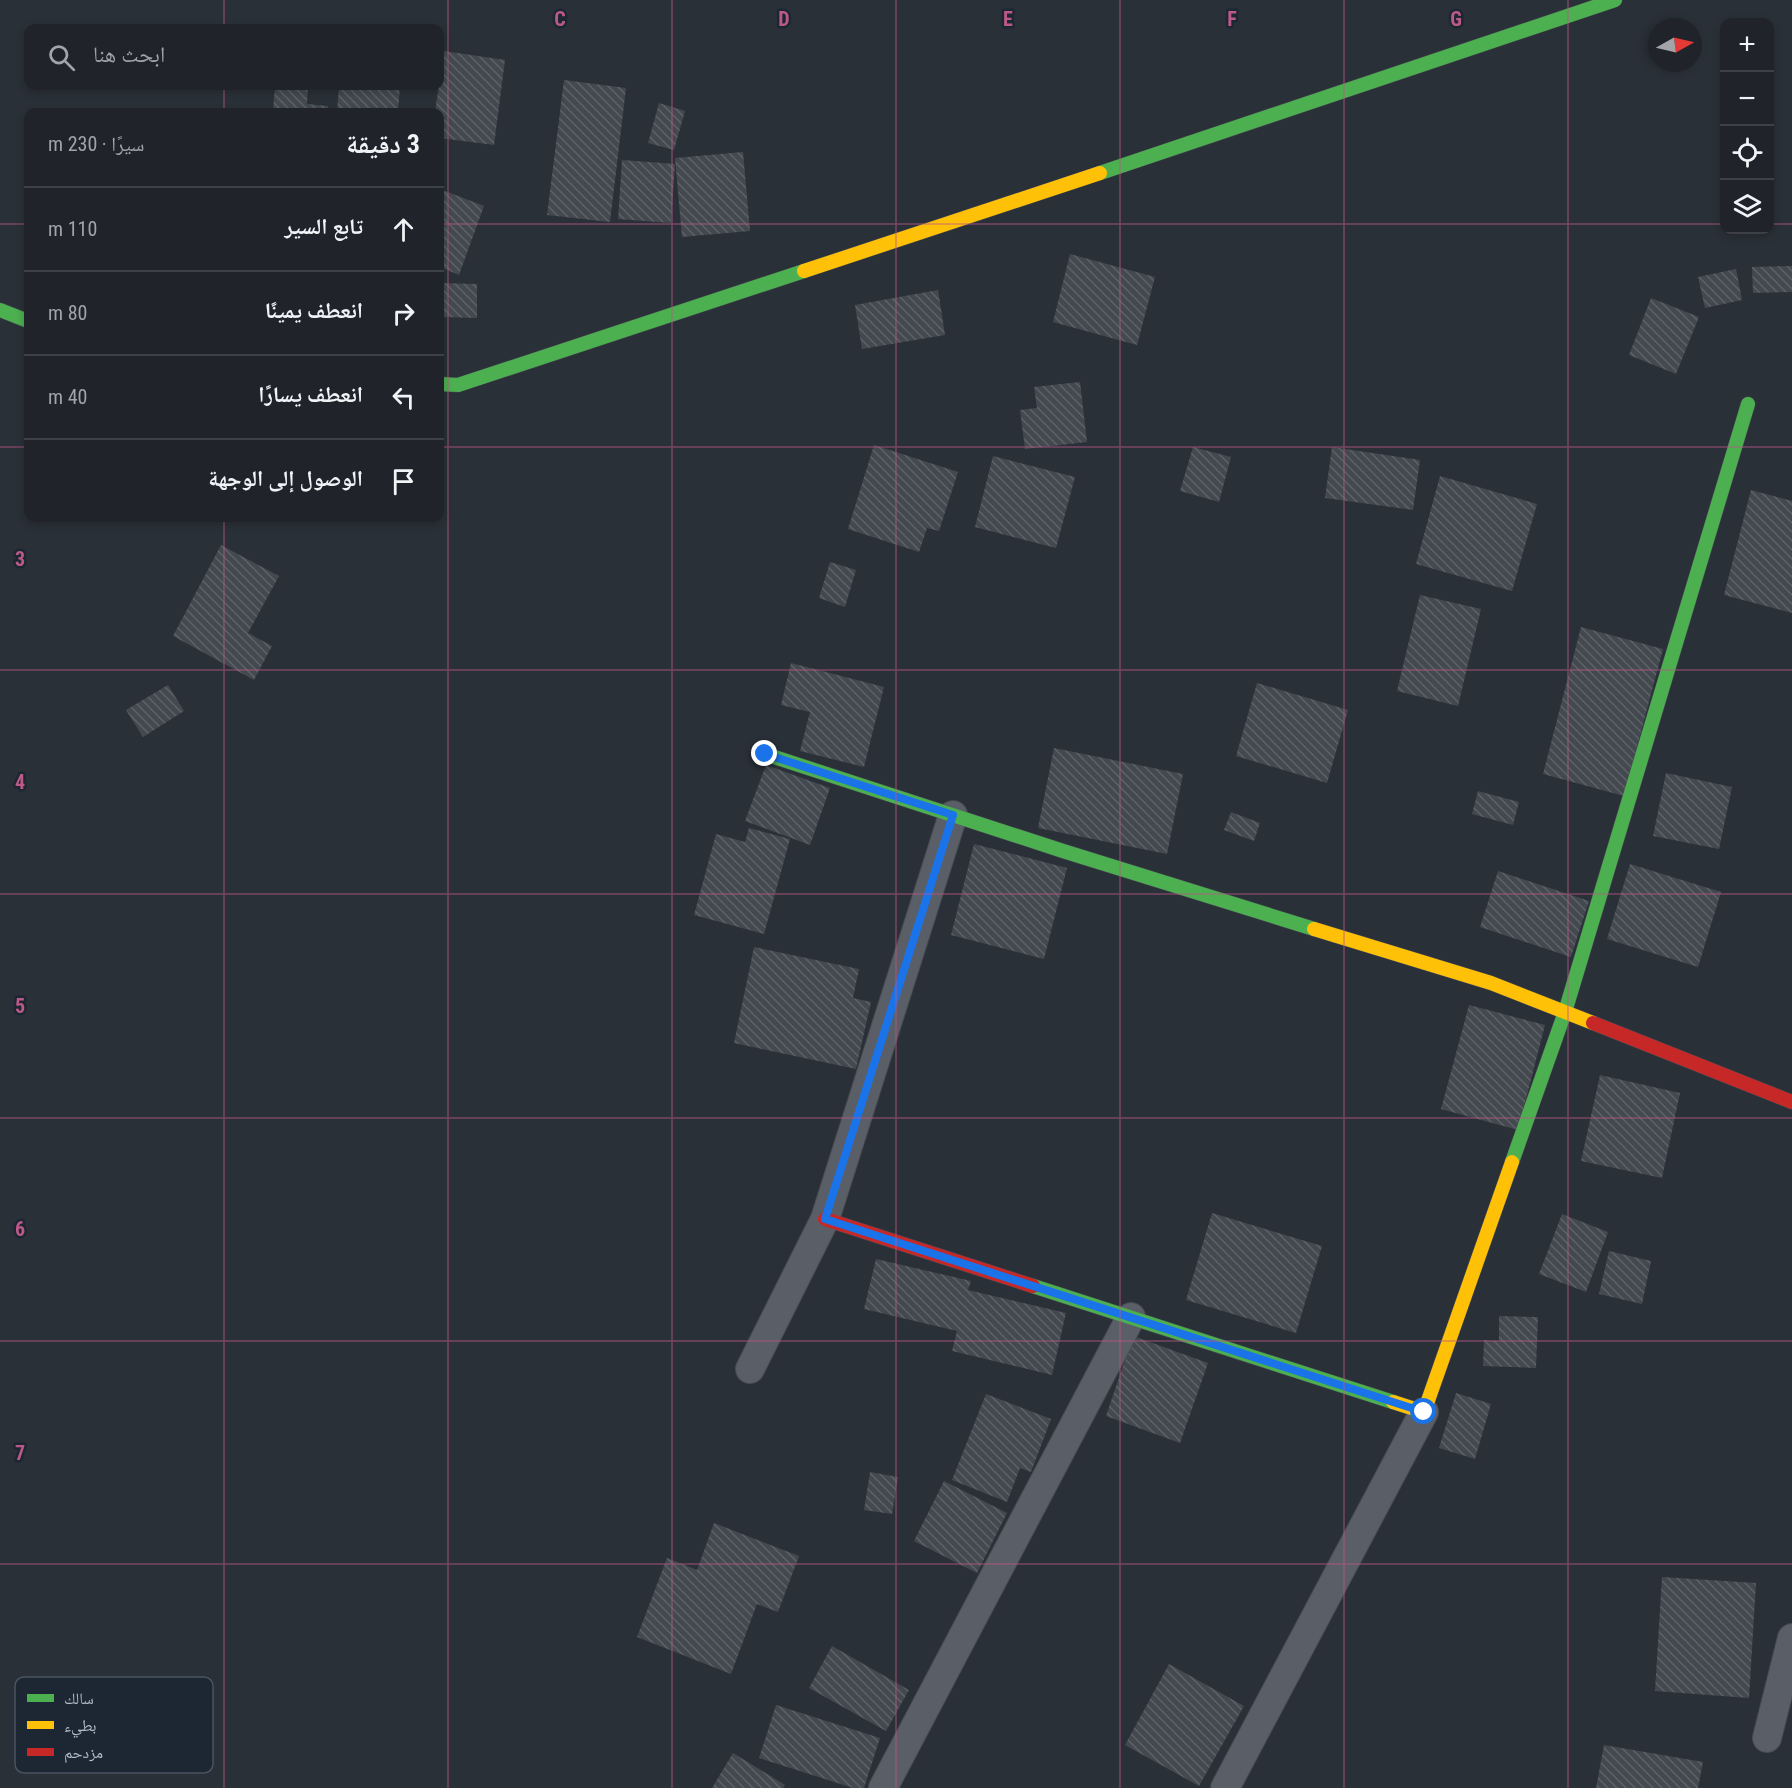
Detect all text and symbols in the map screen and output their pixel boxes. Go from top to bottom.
text: C [554,7,566,31]
text: D [778,7,790,31]
text: E [1003,7,1013,31]
text: F [1227,7,1237,31]
text: G [1450,7,1462,31]
north arrow [1648,18,1702,72]
map controls [1720,18,1774,234]
button: + [1720,18,1774,72]
search box [24,24,444,90]
icon: search [45,41,78,74]
text: ابحث هنا [93,42,165,67]
button: − [1720,72,1774,126]
button: locate [1720,126,1774,180]
text: 3 دقيقة [346,129,420,159]
text: سيرًا · 230 m [48,132,145,156]
button: layers [1720,180,1774,234]
icon: ahead [387,213,420,246]
text: تابع السير [285,214,363,239]
text: 110 m [48,217,97,241]
icon: right [387,297,420,330]
text: انعطف يمينًا [265,298,363,323]
text: 80 m [48,301,87,325]
icon: left [387,381,420,414]
text: انعطف يسارًا [258,382,363,407]
text: 40 m [48,385,87,409]
icon: arrive [387,465,420,498]
text: الوصول إلى الوجهة [208,466,363,491]
text: 3 [15,547,25,571]
route end [751,740,777,766]
text: 4 [15,770,25,794]
text: 5 [15,994,25,1018]
text: 6 [15,1217,25,1241]
route start [1410,1398,1436,1424]
text: 7 [15,1441,25,1465]
legend [15,1677,213,1773]
text: سالك [64,1689,94,1708]
text: بطيء [64,1716,96,1738]
text: مزدحم [64,1743,103,1763]

